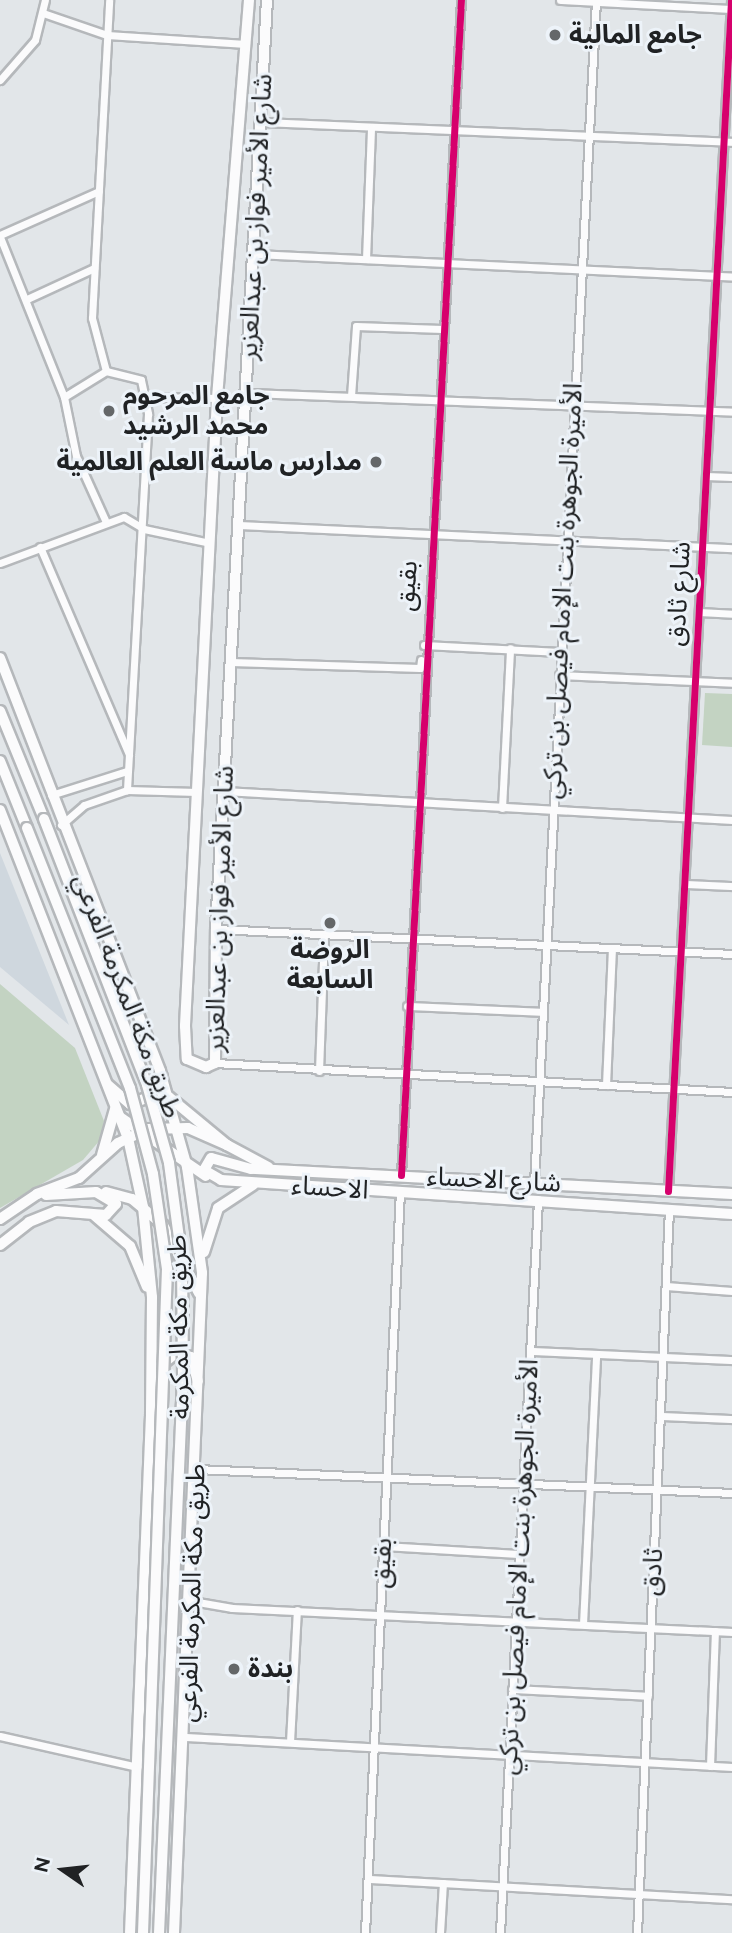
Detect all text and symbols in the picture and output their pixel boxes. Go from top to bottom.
place label: جامع المالية [569,19,702,51]
marker: جامع المالية [547,27,563,43]
street label: شارع الأمير فواز بن عبدالعزير [233,73,279,361]
place label: جامع المرحوم محمد الرشيد [123,380,270,442]
street label: الأميرة الجوهرة بنت الإمام فيصل بن تركي [537,382,589,800]
marker: جامع المرحوم محمد الرشيد [101,403,117,419]
place label: مدارس ماسة العلم العالمية [57,446,362,478]
marker: مدارس ماسة العلم العالمية [368,454,384,470]
street label: شارع ثادق [661,541,697,647]
street label: بقيق [390,560,424,612]
street label: شارع الأمير فواز بن عبدالعزير [199,765,241,1053]
street label: طريق مكة المكرمة الفرعي [66,869,188,1123]
marker: الروضة السابعة [322,915,338,931]
place label: الروضة السابعة [287,934,373,996]
street label: شارع الاحساء [426,1161,562,1199]
street label: الاحساء [291,1170,369,1206]
street label: طريق مكة المكرمة [162,1234,196,1420]
street label: الأميرة الجوهرة بنت الإمام فيصل بن تركي [493,1358,545,1776]
street label: طريق مكة المكرمة الفرعي [172,1463,212,1723]
street label: بقيق [365,1537,399,1589]
street label: ثادق [636,1547,670,1597]
place label: بندة [248,1653,293,1685]
marker: بندة [226,1661,242,1677]
north arrow [28,1835,98,1905]
text: N [29,1855,55,1875]

